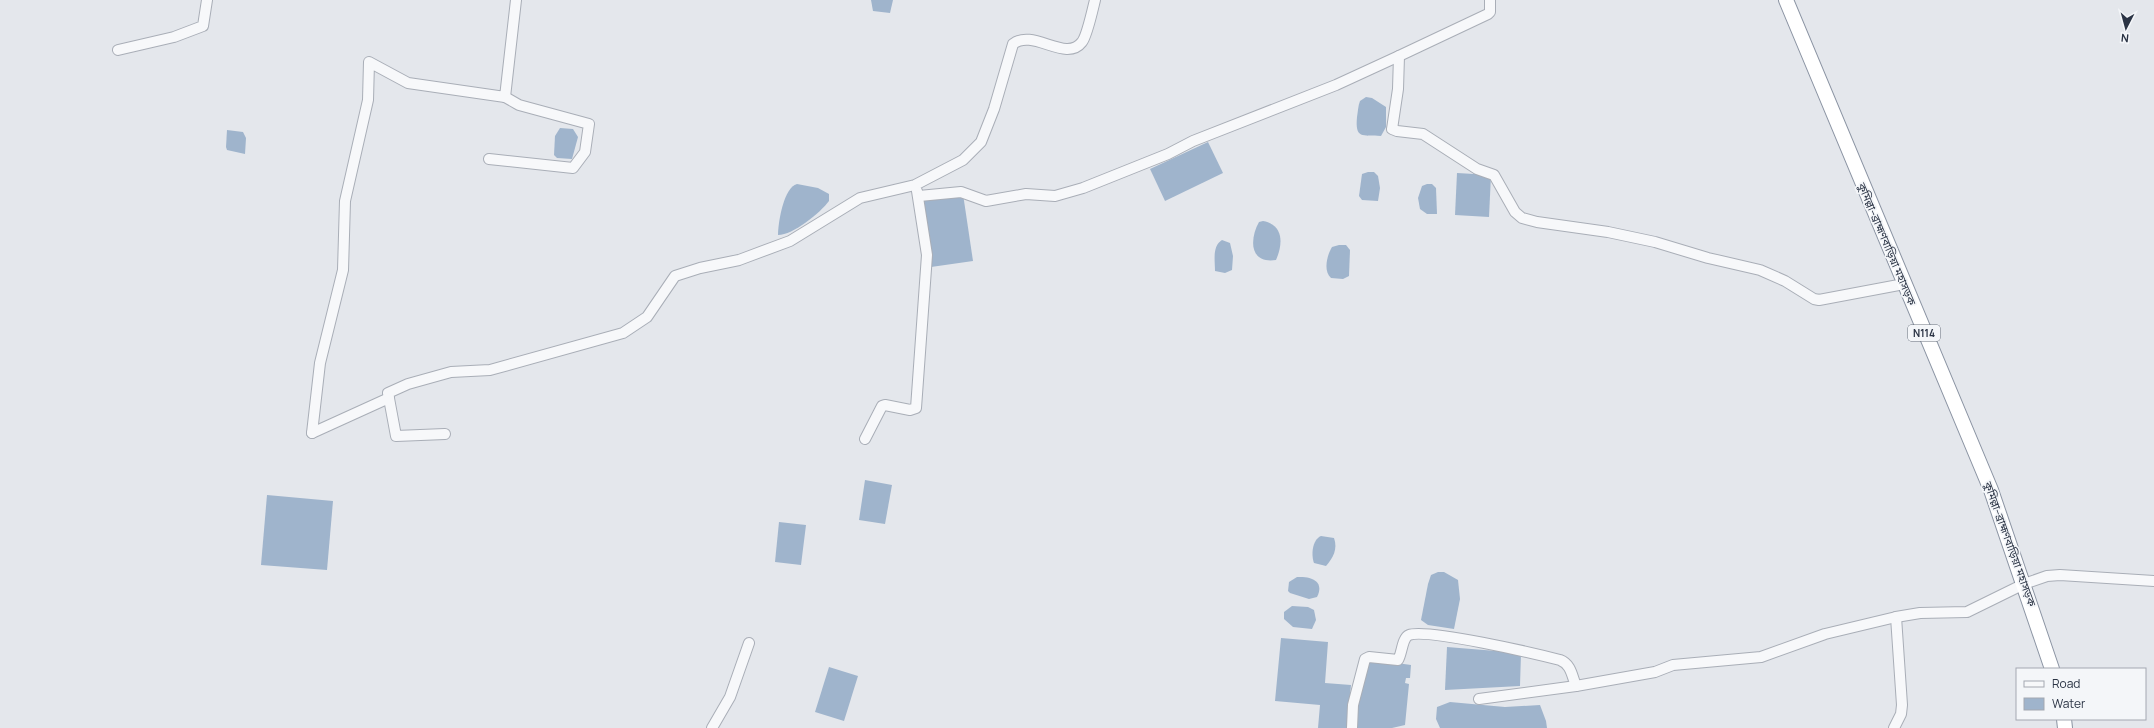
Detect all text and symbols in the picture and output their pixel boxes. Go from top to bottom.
north arrow [2106,8,2146,48]
text: N [2120,31,2130,46]
street label: কুমিল্লা–ব্রাহ্মণবাড়িয়া মহাসড়ক [1854,179,1920,307]
road number: N114 [1908,325,1940,341]
street label: কুমিল্লা–ব্রাহ্মণবাড়িয়া মহাসড়ক [1981,478,2040,608]
legend [2016,668,2146,720]
text: Road [2052,675,2080,692]
text: Water [2052,695,2086,712]

